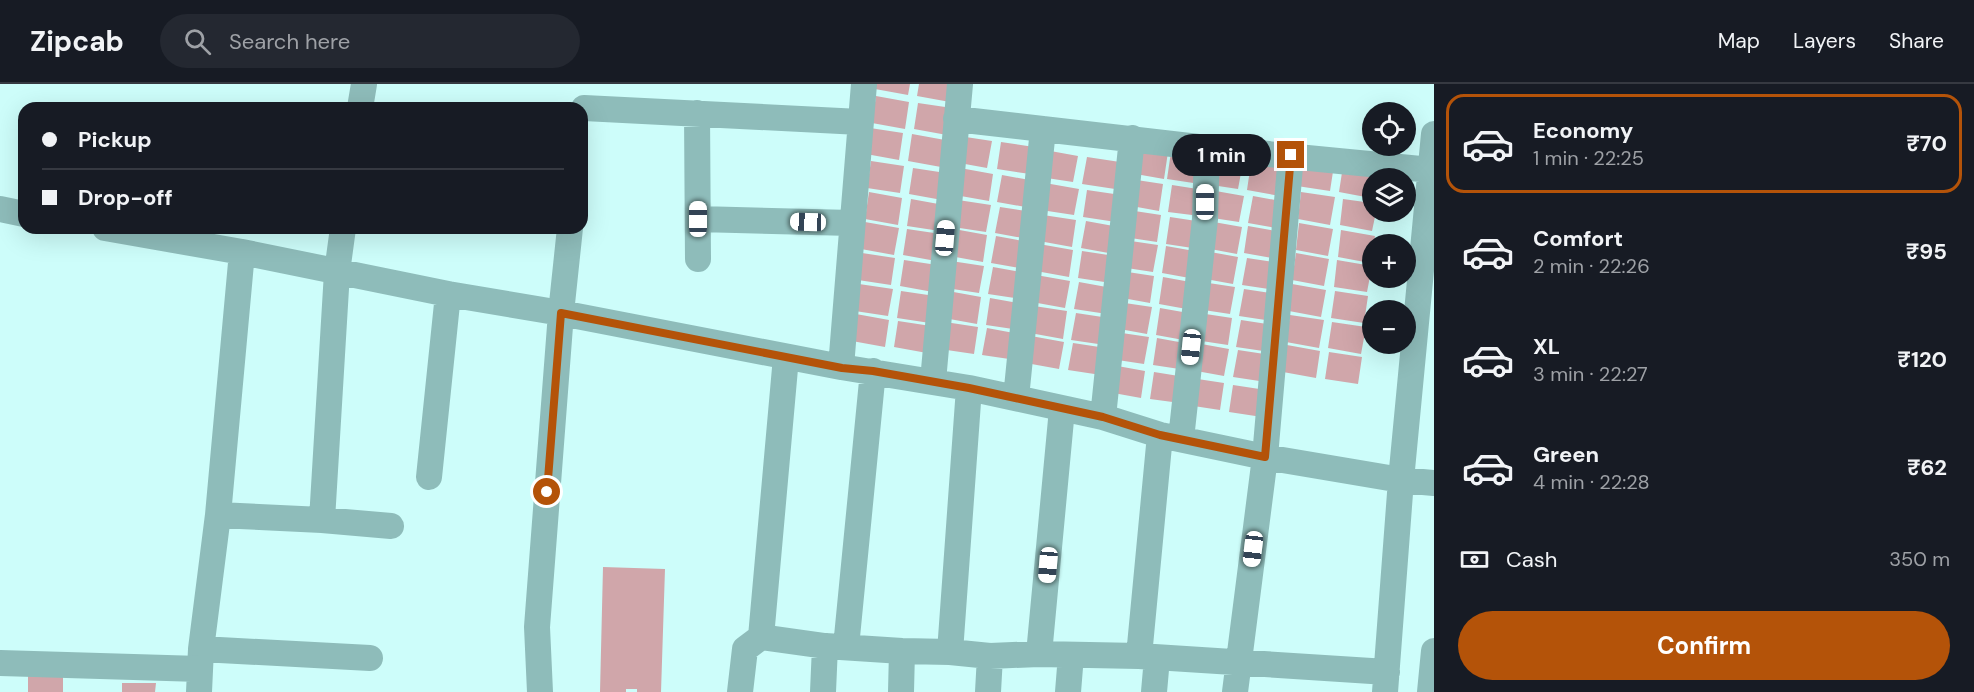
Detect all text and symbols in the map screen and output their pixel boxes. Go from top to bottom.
search box [160,14,580,68]
text: Zipcab [30,23,124,60]
icon: search [181,25,214,58]
text: Search here [229,27,350,56]
text: Map [1718,27,1760,55]
text: Layers [1793,27,1856,55]
text: Share [1889,27,1944,55]
map controls [1362,102,1416,354]
button: locate [1362,102,1416,156]
text: Economy [1533,116,1633,145]
icon: car [1461,117,1515,171]
text: Pickup [78,125,152,154]
text: ₹70 [1906,129,1947,158]
callout: 1 min [1171,134,1270,176]
route end [1277,141,1304,168]
text: 1 min [1197,142,1246,168]
text: 1 min · 22:25 [1533,145,1644,171]
button: layers [1362,168,1416,222]
text: Drop-off [78,183,173,212]
car [1196,184,1214,220]
car [689,201,707,237]
car [790,212,826,232]
car [934,219,956,257]
text: Comfort [1533,224,1623,253]
icon: car [1461,225,1515,279]
button: + [1362,234,1416,288]
text: ₹95 [1906,237,1947,266]
text: 2 min · 22:26 [1533,253,1650,279]
button: − [1362,300,1416,354]
car [1180,328,1202,366]
text: XL [1533,332,1560,361]
icon: car [1461,333,1515,387]
text: ₹120 [1897,345,1947,374]
text: 3 min · 22:27 [1533,361,1648,387]
text: Green [1533,440,1599,469]
icon: car [1461,441,1515,495]
text: ₹62 [1907,453,1947,482]
text: 4 min · 22:28 [1533,469,1650,495]
route start [533,478,560,505]
car [1242,530,1264,568]
icon: cash [1458,543,1491,576]
text: Cash [1506,545,1557,574]
car [1037,546,1059,584]
text: 350 m [1889,546,1950,572]
button: Confirm [1458,611,1950,680]

